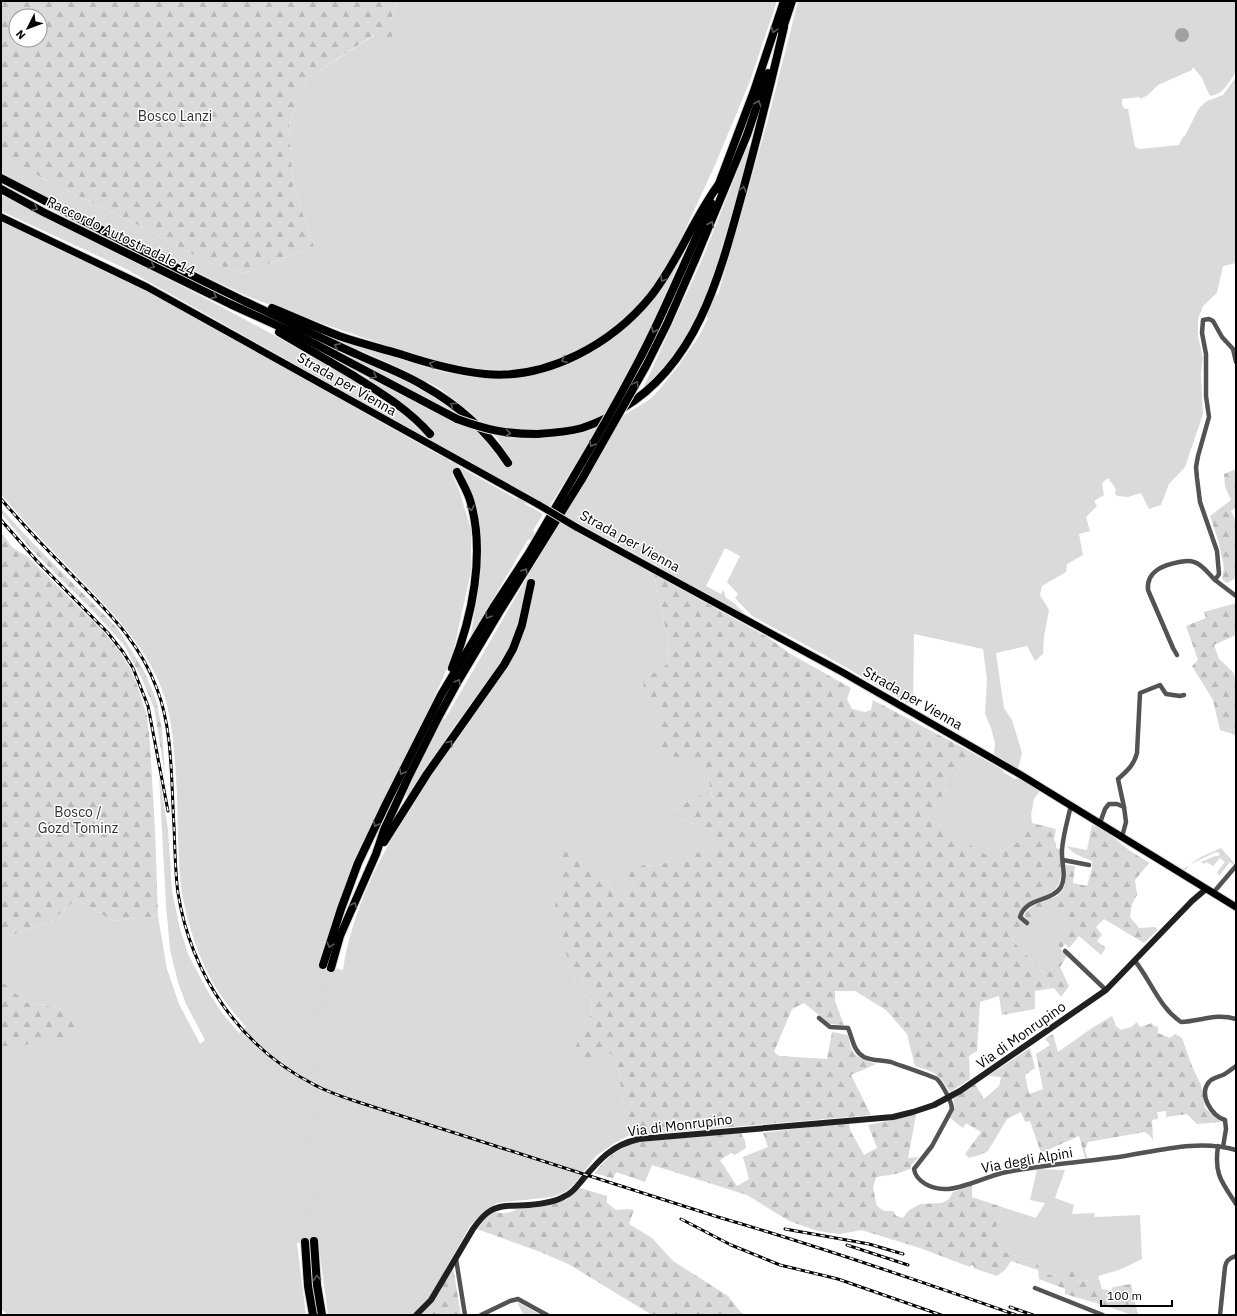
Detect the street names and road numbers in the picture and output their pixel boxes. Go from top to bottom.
street label: Raccordo Autostradale 14 [44,192,198,280]
street label: Strada per Vienna [294,348,400,420]
street label: Strada per Vienna [577,506,684,576]
street label: Strada per Vienna [860,662,966,734]
street label: Via di Monrupino [973,997,1069,1073]
street label: Via di Monrupino [627,1110,734,1140]
street label: Via degli Alpini [980,1143,1074,1177]

